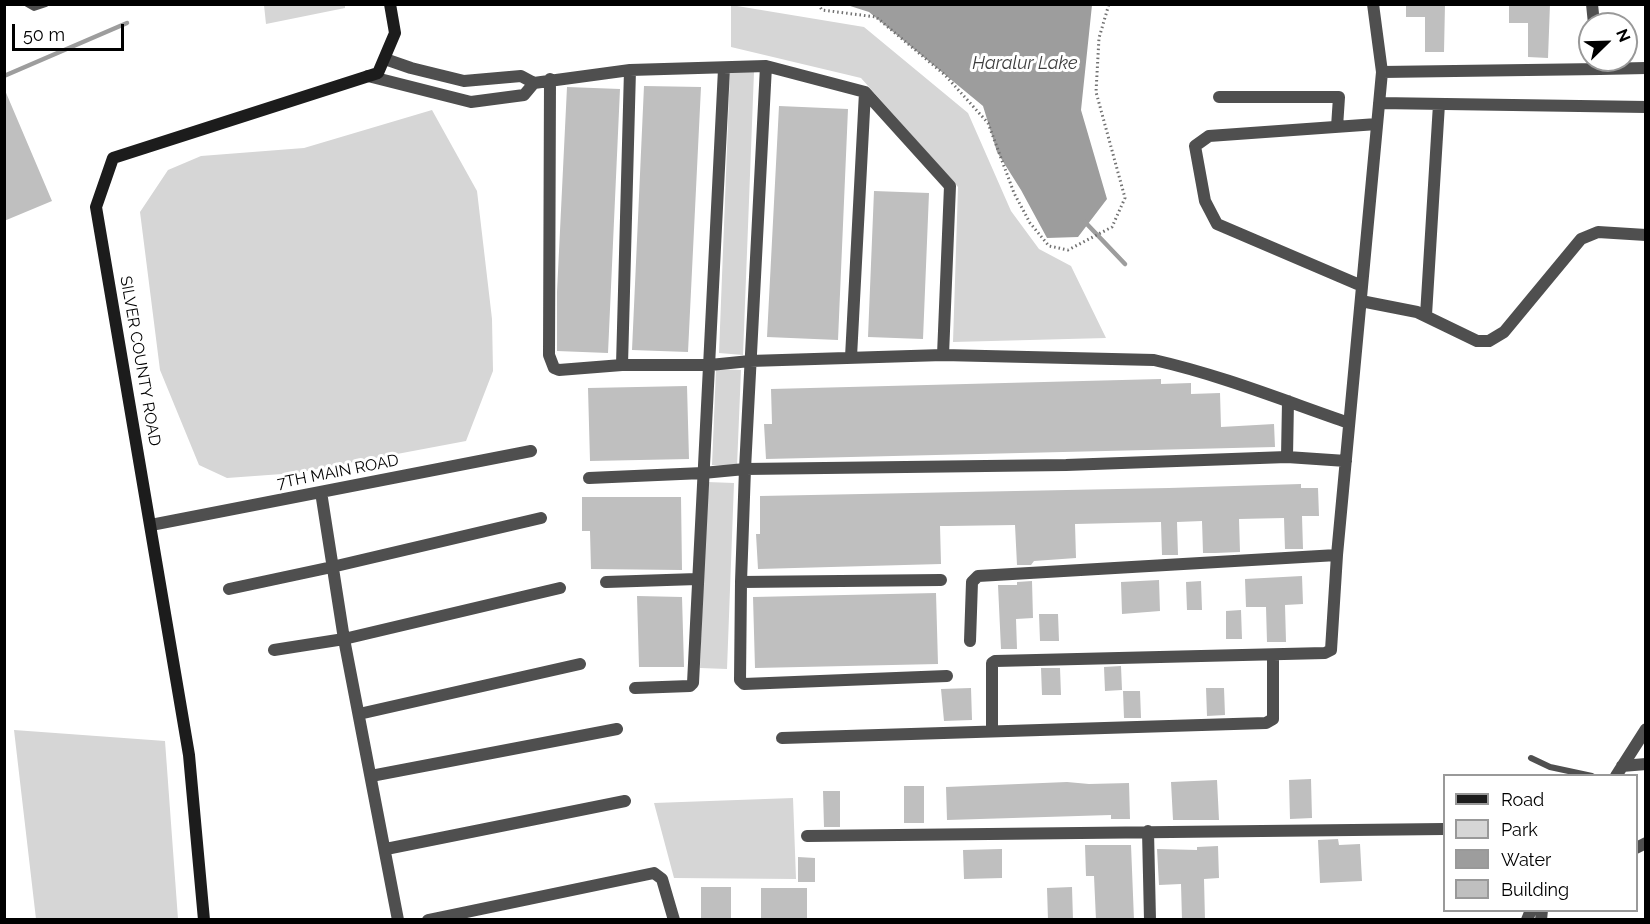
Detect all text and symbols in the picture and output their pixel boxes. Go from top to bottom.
scale bar [15,12,128,50]
north arrow [1578,12,1638,72]
text: 50 m [23,24,65,45]
text: N [1612,26,1634,45]
water label: Haralur Lake [972,53,1078,75]
street label: SILVER COUNTY ROAD [116,274,164,448]
street label: 7TH MAIN ROAD [276,451,400,493]
legend [1443,774,1638,912]
text: Road [1501,789,1544,810]
text: Park [1501,819,1538,840]
text: Water [1501,849,1551,870]
text: Building [1501,879,1569,900]

